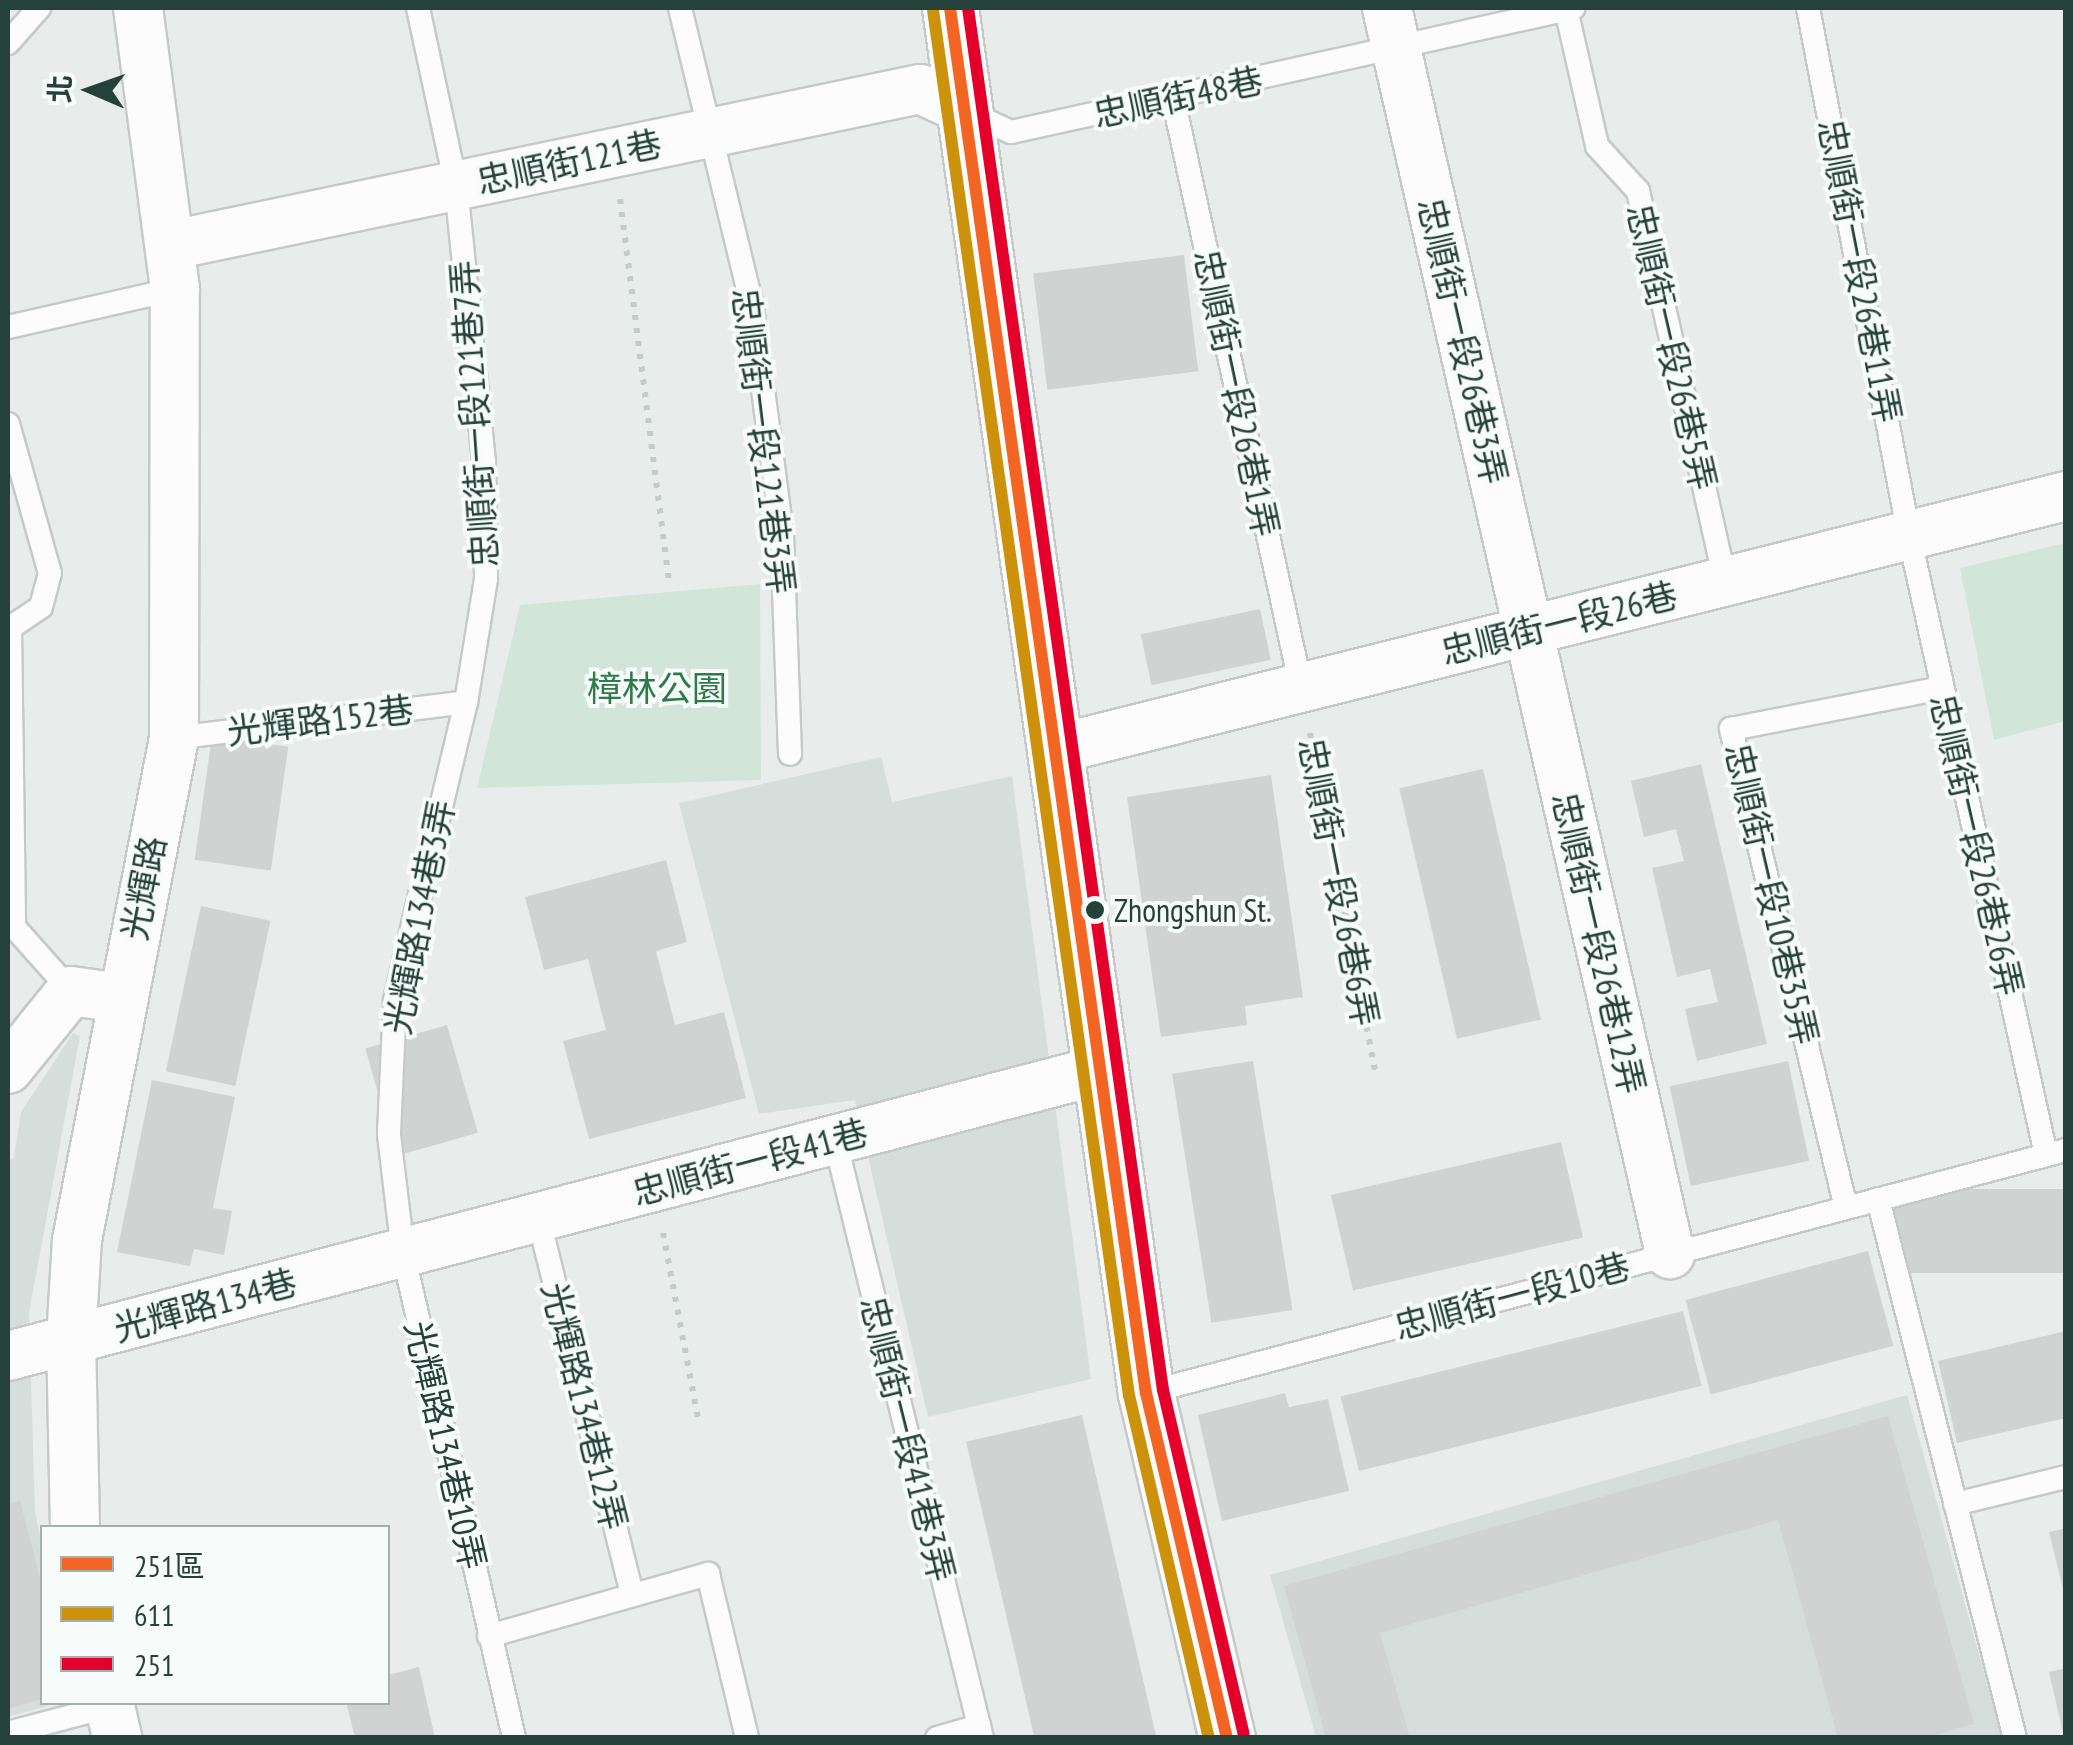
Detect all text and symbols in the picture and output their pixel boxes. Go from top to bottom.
north arrow [40,40,140,140]
street label: 忠順街48巷 [1090,59,1266,135]
text: 北 [41,74,78,104]
street label: 忠順街一段26巷11弄 [1810,116,1910,426]
street label: 忠順街121巷 [473,122,665,202]
street label: 忠順街一段26巷3弄 [1410,194,1516,488]
street label: 忠順街一段26巷5弄 [1619,200,1725,494]
street label: 忠順街一段26巷1弄 [1186,246,1288,540]
street label: 忠順街一段121巷7弄 [442,259,506,569]
street label: 忠順街一段121巷3弄 [724,286,804,596]
street label: 忠順街一段26巷 [1437,573,1681,673]
park label: 樟林公園 [587,667,727,709]
street label: 光輝路152巷 [225,688,415,752]
street label: 忠順街一段26巷26弄 [1922,690,2032,1000]
street label: 忠順街一段26巷6弄 [1291,735,1387,1029]
street label: 忠順街一段10巷35弄 [1717,739,1827,1049]
street label: 忠順街一段26巷12弄 [1544,788,1654,1098]
street label: 光輝路134巷3弄 [376,796,462,1038]
street label: 光輝路 [112,832,174,944]
place label: Zhongshun St. [1114,891,1272,929]
marker: Zhongshun St. [1085,900,1105,920]
street label: 忠順街一段41巷 [628,1110,872,1214]
street label: 忠順街一段10巷 [1390,1244,1634,1348]
street label: 光輝路134巷 [109,1260,301,1350]
street label: 光輝路134巷12弄 [534,1278,636,1534]
street label: 忠順街一段41巷3弄 [852,1292,964,1586]
street label: 光輝路134巷10弄 [397,1317,495,1573]
legend [40,1525,390,1705]
text: 251區 [134,1546,205,1585]
text: 611 [134,1595,175,1634]
text: 251 [134,1645,175,1684]

